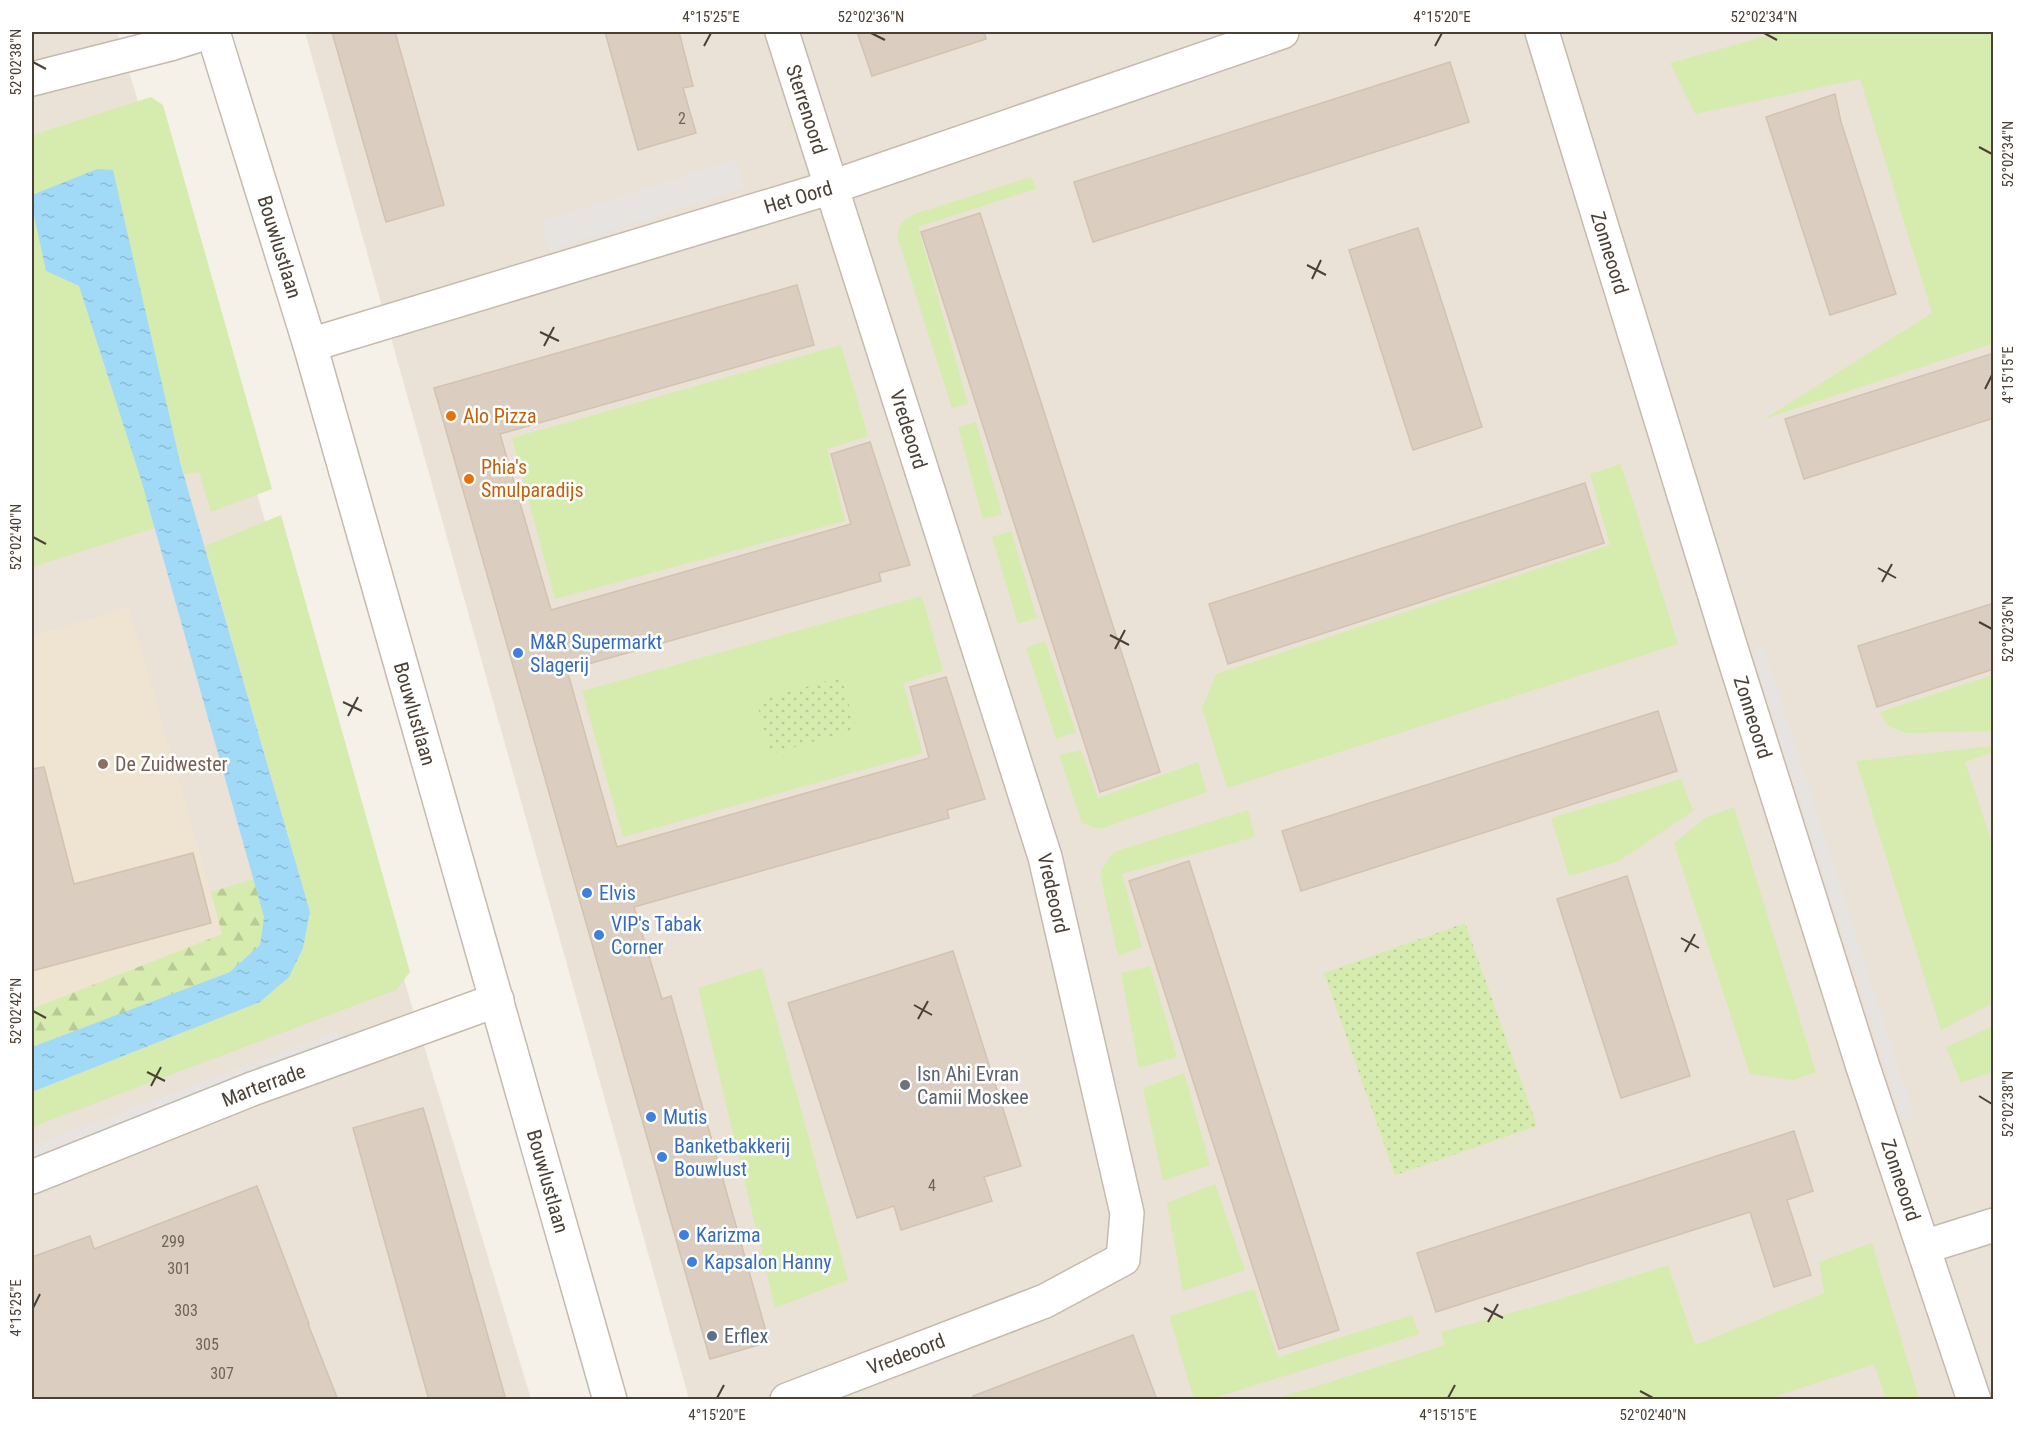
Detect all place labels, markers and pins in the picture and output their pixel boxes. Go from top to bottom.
place label: Alo Pizza [463,404,537,428]
marker: Alo Pizza [444,409,458,423]
place label: Phia's Smulparadijs [481,455,584,502]
marker: Phia's Smulparadijs [462,472,476,486]
place label: M&R Supermarkt Slagerij [530,630,662,677]
marker: M&R Supermarkt Slagerij [511,646,525,660]
place label: De Zuidwester [115,752,228,776]
marker: De Zuidwester [96,757,110,771]
place label: Elvis [599,881,636,905]
marker: Elvis [580,886,594,900]
place label: VIP's Tabak Corner [611,912,702,959]
marker: VIP's Tabak Corner [592,928,606,942]
place label: Isn Ahi Evran Camii Moskee [917,1062,1029,1109]
marker: Isn Ahi Evran Camii Moskee [898,1078,912,1092]
place label: Mutis [663,1105,707,1129]
marker: Mutis [644,1110,658,1124]
place label: Banketbakkerij Bouwlust [674,1134,790,1181]
marker: Banketbakkerij Bouwlust [655,1150,669,1164]
place label: Karizma [696,1223,761,1247]
marker: Karizma [677,1228,691,1242]
place label: Kapsalon Hanny [704,1250,832,1274]
marker: Kapsalon Hanny [685,1255,699,1269]
place label: Erflex [724,1324,768,1348]
marker: Erflex [705,1329,719,1343]

